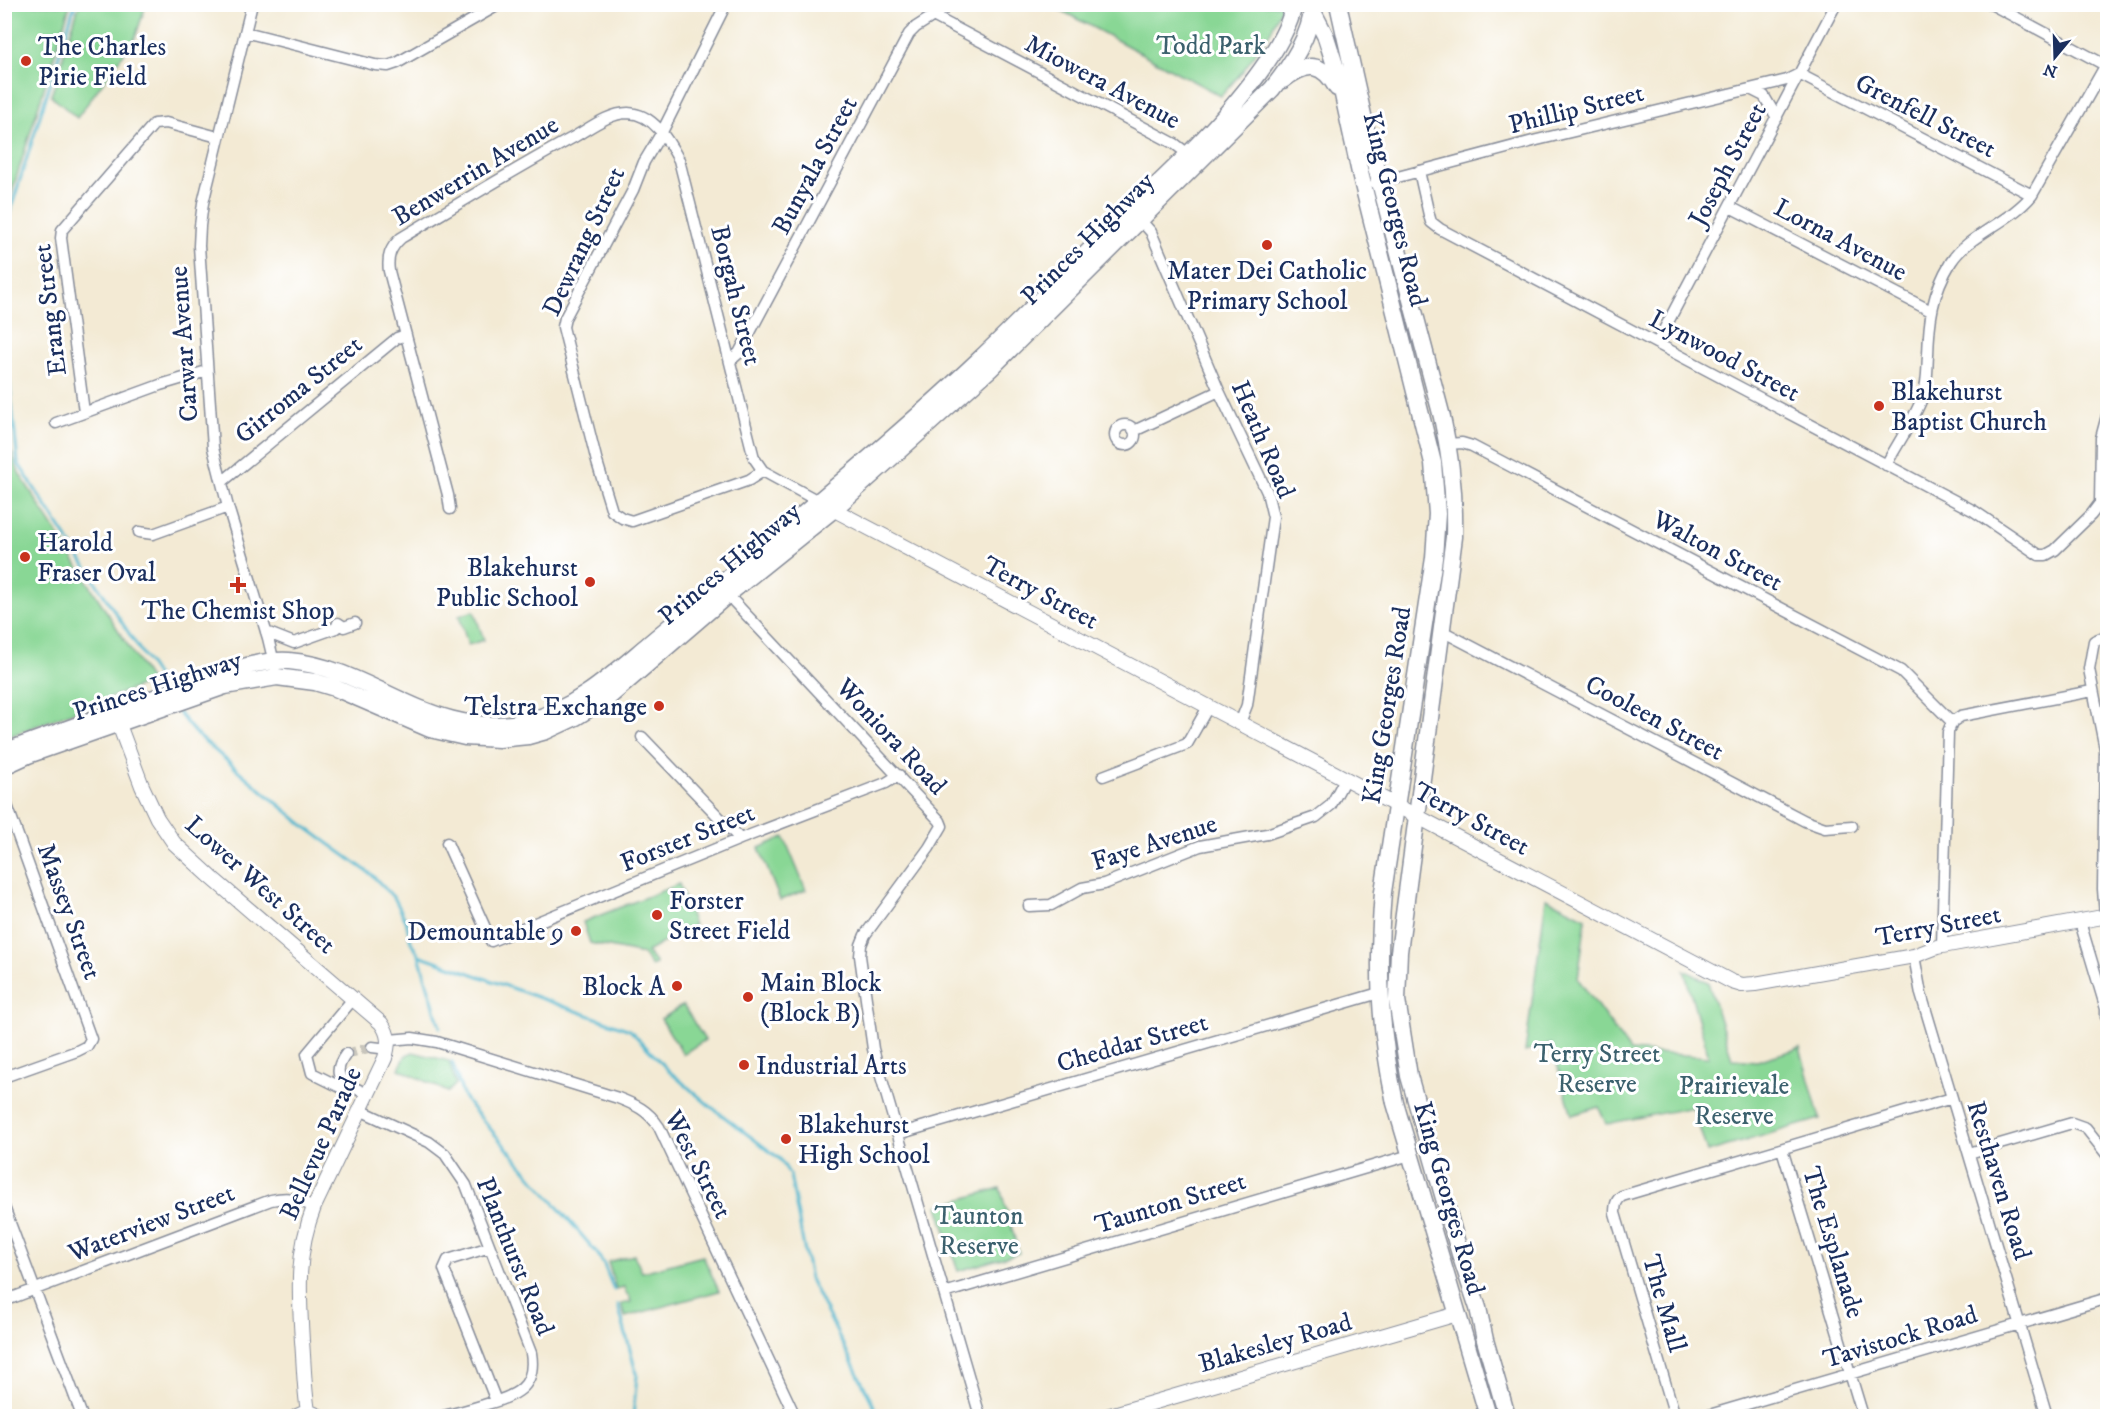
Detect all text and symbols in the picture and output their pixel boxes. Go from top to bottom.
street label: Miowera Avenue [1019,27,1186,137]
north arrow [2025,27,2085,87]
park label: Todd Park [1156,30,1266,63]
place label: The Charles Pirie Field [38,31,166,94]
marker: The Charles Pirie Field [19,54,33,68]
text: N [2041,59,2060,82]
street label: Grenfell Street [1849,67,2001,166]
street label: Phillip Street [1505,77,1647,142]
street label: Bunyala Street [765,91,866,240]
street label: Joseph Street [1681,97,1775,234]
street label: Benwerrin Avenue [387,109,565,234]
street label: King Georges Road [1354,109,1435,310]
street label: Dewrang Street [535,162,633,321]
street label: Princes Highway [1014,165,1162,313]
street label: Lorna Avenue [1768,191,1913,289]
street label: Borgah Street [702,222,769,369]
marker: Mater Dei Catholic Primary School [1260,238,1274,252]
street label: Erang Street [26,242,75,378]
place label: Mater Dei Catholic Primary School [1167,255,1367,318]
street label: Carwar Avenue [163,265,206,423]
street label: Lynwood Street [1643,303,1805,410]
street label: Girroma Street [229,329,369,452]
street label: Heath Road [1223,376,1302,503]
place label: Blakehurst Baptist Church [1891,376,2047,439]
marker: Blakehurst Baptist Church [1872,399,1886,413]
street label: Princes Highway [652,495,808,633]
street label: Walton Street [1646,503,1788,599]
place label: Harold Fraser Oval [37,527,156,590]
street label: Terry Street [977,549,1104,638]
marker: Harold Fraser Oval [18,550,32,564]
place label: Blakehurst Public School [436,552,578,615]
marker: Blakehurst Public School [583,575,597,589]
marker: The Chemist Shop [231,578,245,592]
place label: The Chemist Shop [142,595,334,628]
street label: King Georges Road [1356,604,1419,806]
street label: Princes Highway [69,643,247,729]
street label: Cooleen Street [1579,668,1729,769]
street label: Woniora Road [828,671,954,802]
place label: Telstra Exchange [464,691,647,724]
marker: Telstra Exchange [652,699,666,713]
street label: Terry Street [1408,775,1535,864]
street label: Forster Street [616,797,759,880]
street label: Faye Avenue [1088,808,1221,879]
street label: Lower West Street [178,809,342,961]
street label: Massey Street [29,839,108,984]
place label: Forster Street Field [669,885,790,948]
street label: Terry Street [1873,898,2004,955]
marker: Forster Street Field [650,908,664,922]
place label: Demountable 9 [407,916,564,949]
marker: Demountable 9 [569,924,583,938]
place label: Main Block (Block B) [760,967,882,1030]
place label: Block A [582,971,665,1004]
marker: Block A [670,979,684,993]
marker: Main Block (Block B) [741,990,755,1004]
street label: Cheddar Street [1053,1006,1212,1081]
park label: Terry Street Reserve [1534,1038,1660,1101]
place label: Industrial Arts [756,1050,907,1083]
marker: Industrial Arts [737,1058,751,1072]
street label: Bellevue Parade [273,1062,370,1225]
park label: Prairievale Reserve [1679,1070,1789,1133]
street label: Resthaven Road [1959,1097,2038,1264]
street label: King Georges Road [1405,1098,1492,1299]
street label: West Street [656,1104,739,1224]
place label: Blakehurst High School [798,1109,930,1172]
marker: Blakehurst High School [779,1132,793,1146]
street label: The Esplanade [1794,1163,1871,1322]
street label: Taunton Street [1091,1165,1250,1242]
street label: Planthurst Road [468,1173,561,1341]
street label: Waterview Street [63,1177,239,1271]
park label: Taunton Reserve [935,1200,1024,1263]
street label: The Mall [1634,1251,1693,1356]
street label: Tavistock Road [1819,1298,1982,1377]
street label: Blakesley Road [1195,1306,1356,1381]

